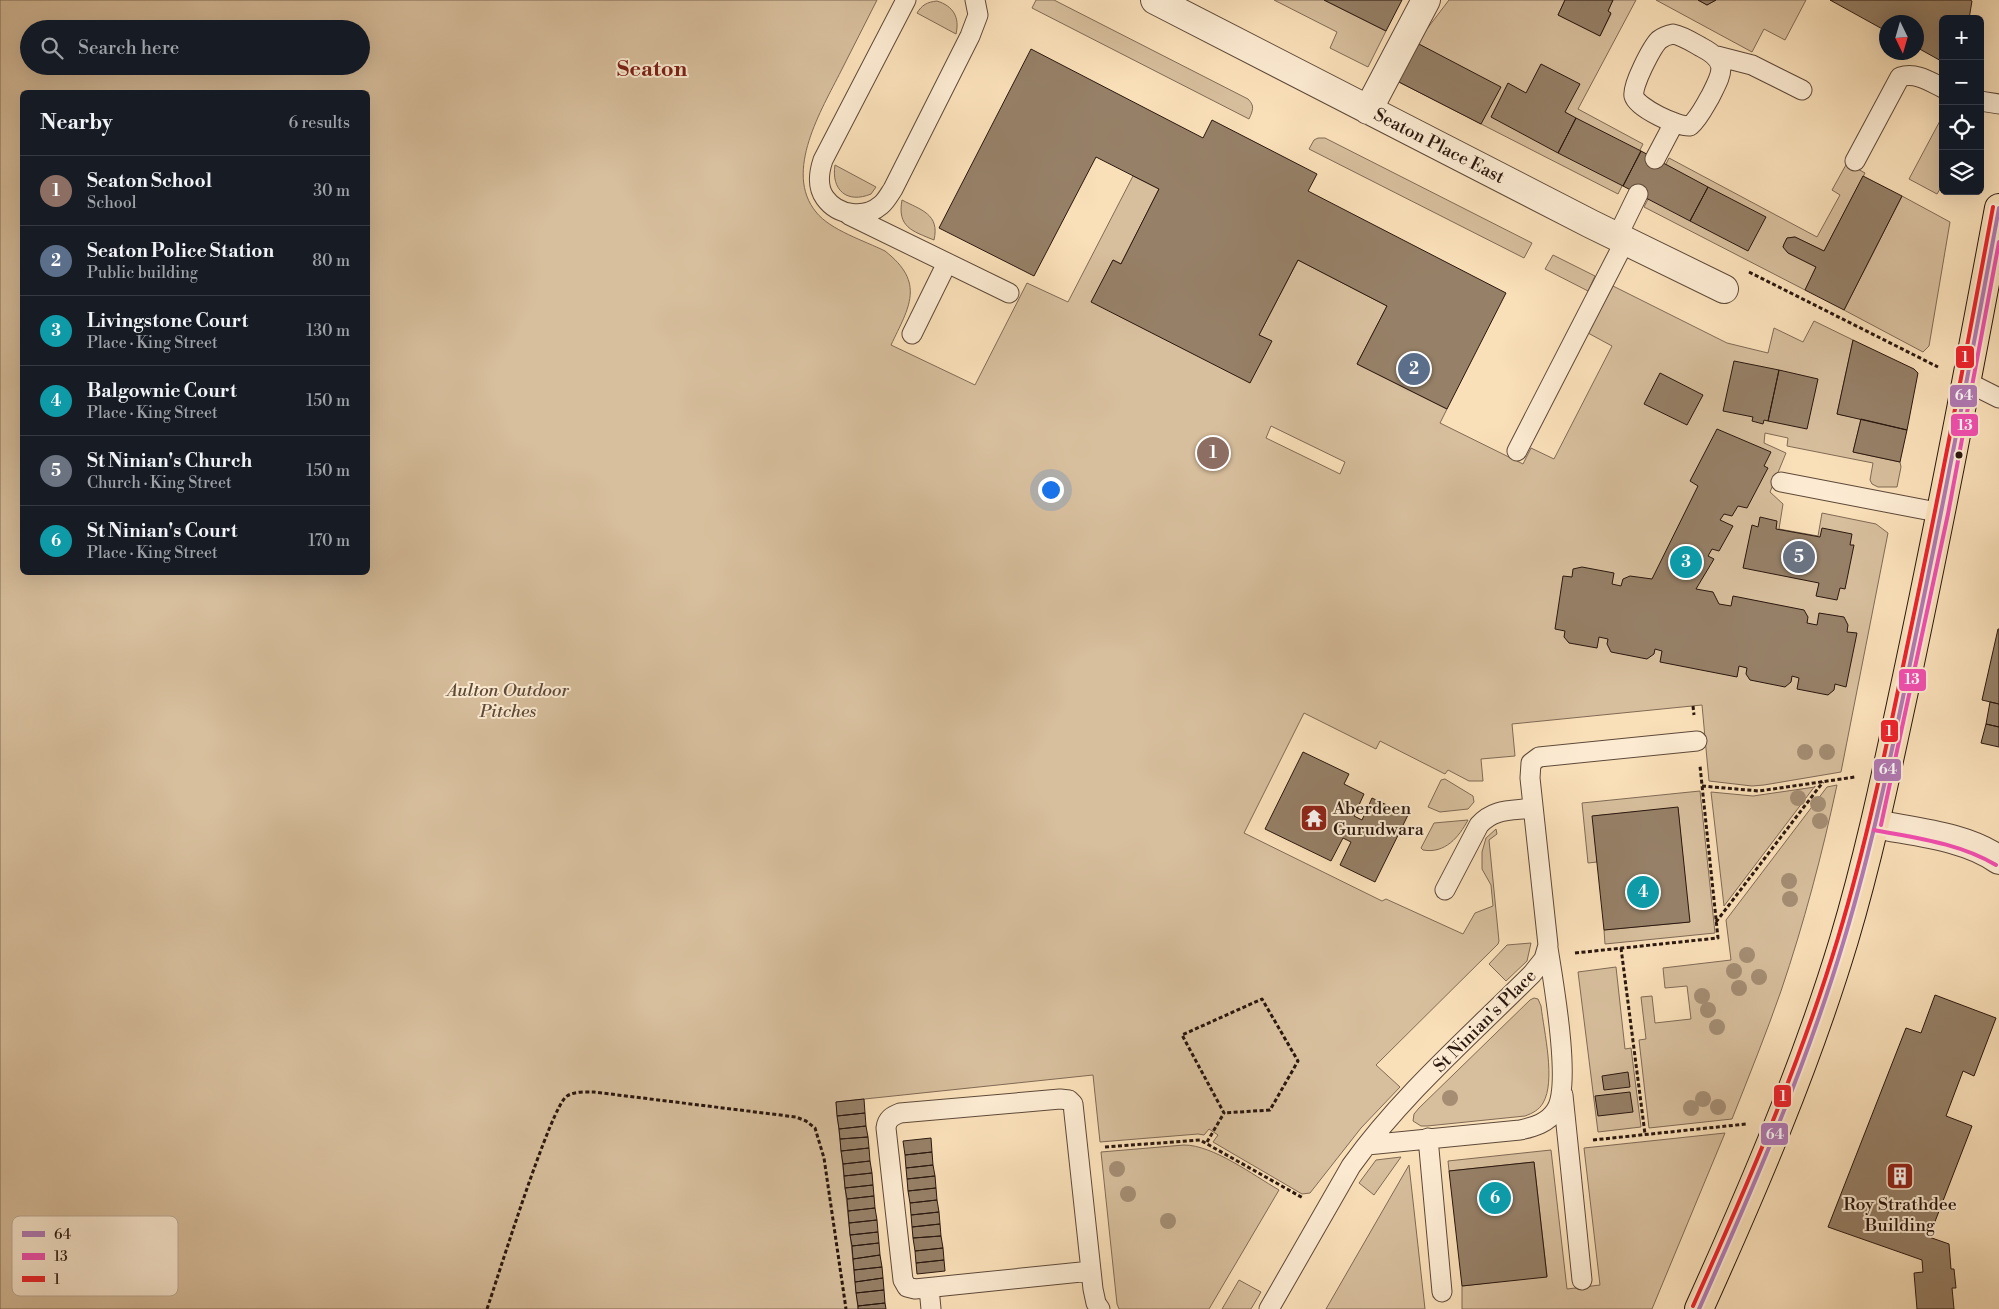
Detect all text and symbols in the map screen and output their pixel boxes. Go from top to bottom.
north arrow [1879,15,1924,60]
map controls [1939,15,1984,195]
button: + [1939,15,1984,60]
search box [20,20,370,75]
icon: search [38,34,66,62]
text: Search here [78,36,179,60]
district label: Seaton [617,56,688,83]
button: − [1939,60,1984,105]
street label: Seaton Place East [1370,103,1509,189]
button: locate [1939,105,1984,150]
text: Nearby [40,110,113,136]
text: 6 results [289,113,350,133]
button: layers [1939,150,1984,195]
text: Seaton School [87,169,212,193]
text: 1 [52,181,60,201]
text: 30 m [313,181,350,201]
text: School [87,193,136,213]
text: Seaton Police Station [87,239,274,263]
text: 2 [51,251,61,271]
text: 80 m [312,251,350,271]
text: Public building [87,263,198,283]
text: Livingstone Court [87,309,248,333]
text: 3 [51,321,61,341]
text: 130 m [306,321,350,341]
text: Place · King Street [87,333,218,353]
line badge: 1 [1955,345,1975,369]
text: 1 [1962,349,1969,367]
pin: 2 [1398,350,1430,388]
text: Balgownie Court [87,379,237,403]
line badge: 64 [1949,384,1978,408]
text: 64 [1955,387,1973,405]
text: 4 [51,391,61,411]
text: 150 m [306,391,350,411]
text: Place · King Street [87,403,218,423]
line badge: 13 [1950,413,1979,437]
text: 13 [1957,417,1973,435]
pin: 1 [1197,434,1229,472]
text: St Ninian's Church [87,449,252,473]
unlabelled marker [1954,450,1964,460]
text: 5 [51,461,61,481]
text: 150 m [306,461,350,481]
text: Church · King Street [87,473,232,493]
your location [1038,477,1064,503]
text: St Ninian's Court [87,519,238,543]
text: 6 [51,531,61,551]
text: 170 m [308,531,350,551]
pin: 5 [1783,538,1815,576]
text: Place · King Street [87,543,218,563]
pin: 3 [1670,543,1702,581]
line badge: 13 [1898,668,1927,692]
text: 13 [1904,671,1920,689]
park label: Aulton Outdoor Pitches [445,679,569,723]
line badge: 1 [1880,719,1899,743]
text: 1 [1886,723,1893,741]
line badge: 64 [1873,758,1902,782]
text: 64 [1879,761,1897,779]
place label: Aberdeen Gurudwara [1332,797,1425,841]
temple icon: Aberdeen Gurudwara [1299,803,1329,833]
pin: 4 [1627,873,1659,911]
street label: St Ninian's Place [1428,964,1542,1078]
line badge: 1 [1773,1084,1792,1108]
text: 1 [1780,1088,1787,1106]
line badge: 64 [1760,1122,1789,1146]
text: 64 [1766,1126,1784,1144]
building icon: Roy Strathdee Building [1885,1161,1915,1191]
pin: 6 [1479,1179,1511,1217]
place label: Roy Strathdee Building [1843,1193,1957,1237]
legend [12,1216,178,1296]
text: 64 [54,1226,71,1244]
text: 13 [54,1248,68,1266]
text: 1 [54,1271,60,1289]

